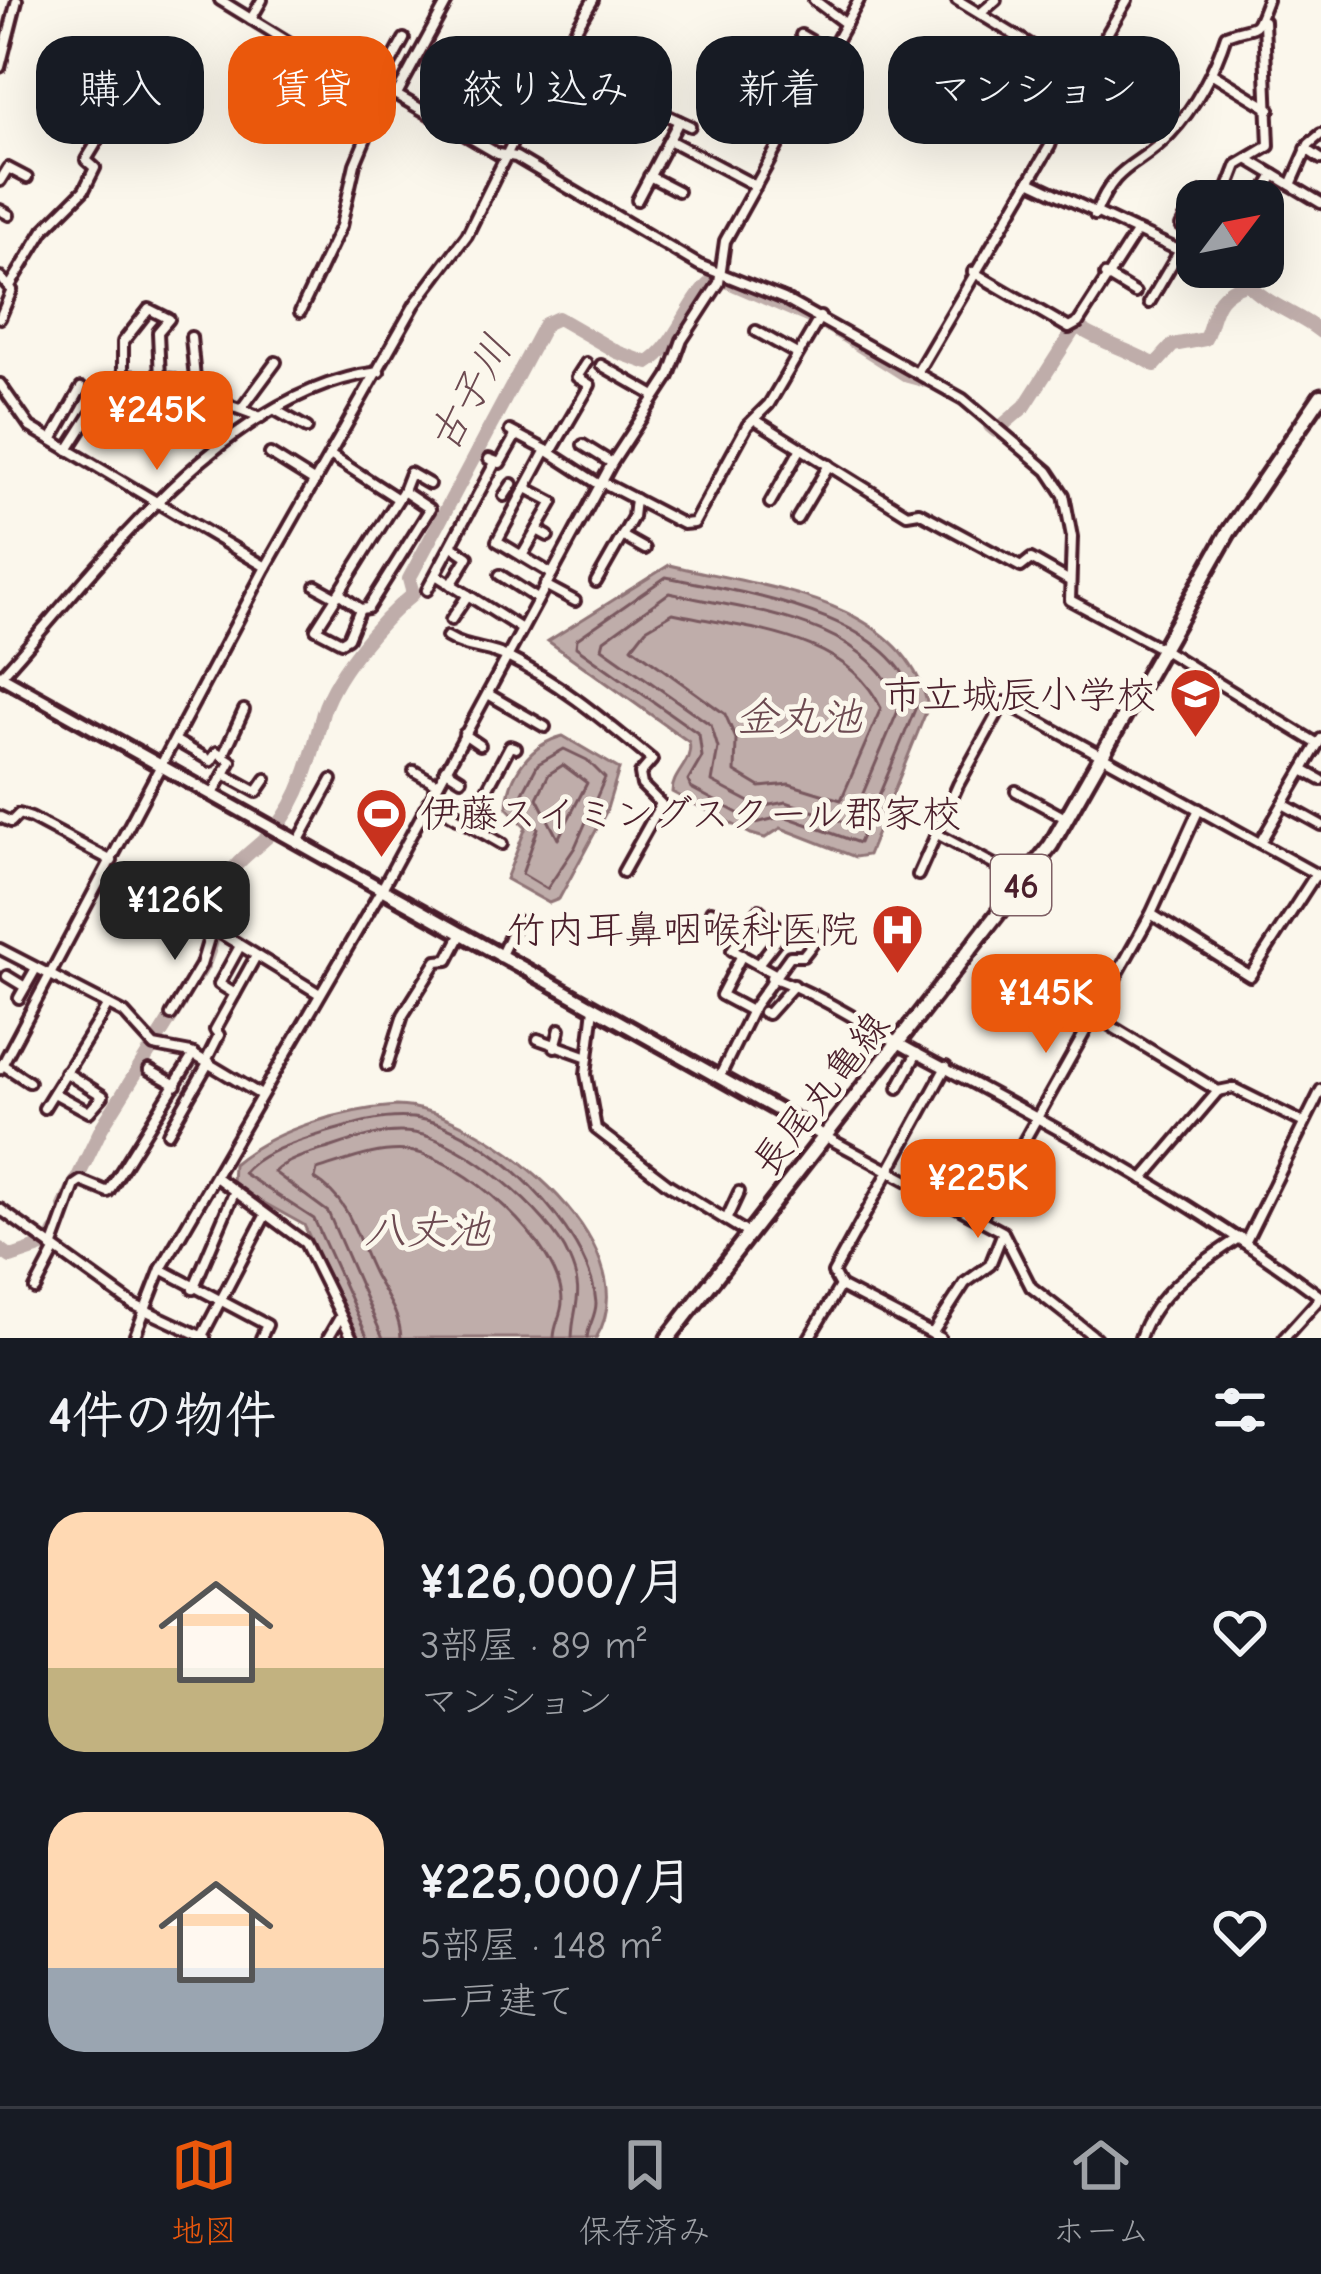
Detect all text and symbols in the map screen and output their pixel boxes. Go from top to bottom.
chip: 購入 [36,36,204,144]
chip: 賃貸 [228,36,396,144]
chip: 絞り込み [420,36,672,144]
chip: 新着 [696,36,864,144]
chip: マンション [888,36,1180,144]
north arrow [1176,180,1284,288]
map controls [1176,180,1284,288]
water label: 古子川 [418,327,522,461]
pin: ¥245K [73,371,241,473]
text: ¥245K [108,387,206,432]
school or university icon: 市立城辰小学校 [1167,666,1223,740]
place label: 市立城辰小学校 [883,673,1156,718]
water label: 金丸池 [736,693,863,742]
sports icon: 伊藤スイミングスクール郡家校 [353,785,409,859]
place label: 伊藤スイミングスクール郡家校 [420,792,961,837]
road number: 46 [991,855,1051,915]
pin: ¥126K [91,861,259,963]
text: ¥126K [127,877,223,922]
hospital icon: 竹内耳鼻咽喉科医院 [869,901,925,975]
place label: 竹内耳鼻咽喉科医院 [507,908,858,953]
pin: ¥145K [962,954,1130,1056]
text: ¥145K [998,970,1094,1015]
street label: 長尾丸亀線 [743,1003,899,1185]
pin: ¥225K [894,1139,1062,1241]
text: ¥225K [928,1155,1028,1200]
water label: 八丈池 [364,1206,491,1255]
icon: filters [1207,1377,1273,1443]
text: 4件の物件 [48,1386,276,1445]
text: ¥126,000/月 [420,1552,688,1611]
icon: home [144,1560,288,1704]
icon: heart [1207,1599,1273,1665]
text: 3部屋 · 89 m² [420,1623,646,1668]
text: マンション [420,1679,613,1724]
text: ¥225,000/月 [420,1852,694,1911]
icon: home [144,1860,288,2004]
icon: heart [1207,1899,1273,1965]
text: 5部屋 · 148 m² [420,1923,661,1968]
text: 一戸建て [420,1979,576,2024]
tab: 地図 [171,2132,237,2252]
tab: 保存済み [579,2132,711,2252]
tab: ホーム [1052,2132,1150,2252]

